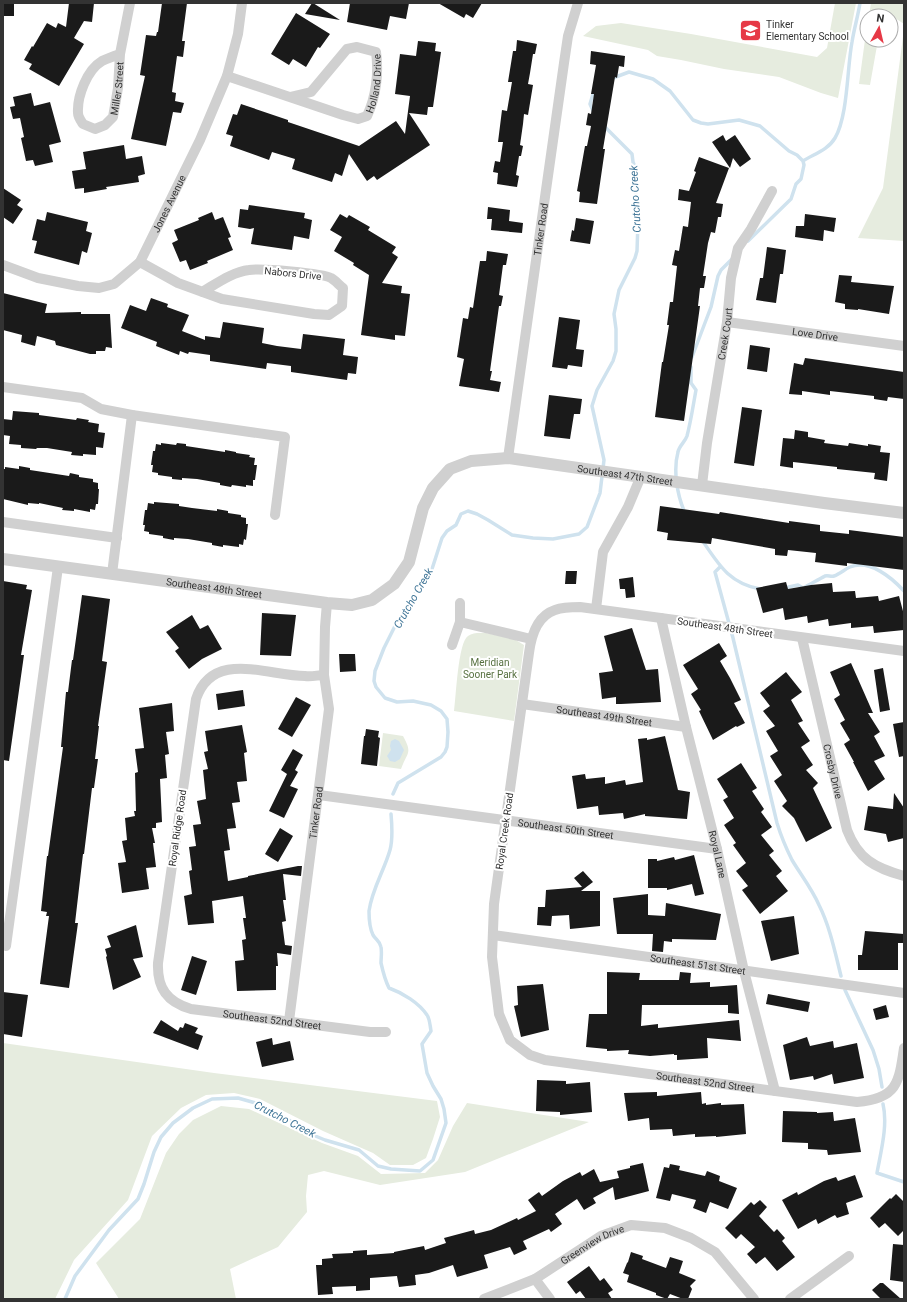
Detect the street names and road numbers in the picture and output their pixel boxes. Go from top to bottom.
street label: Holland Drive [364,54,383,115]
street label: Miller Street [108,61,126,116]
street label: Jones Avenue [151,173,188,234]
street label: Tinker Road [532,202,550,256]
street label: Nabors Drive [264,265,322,282]
street label: Creek Court [716,307,734,361]
street label: Love Drive [792,326,839,343]
street label: Southeast 47th Street [576,463,674,487]
street label: Southeast 48th Street [165,576,263,600]
street label: Southeast 48th Street [676,615,773,640]
street label: Southeast 49th Street [556,704,653,728]
street label: Crosby Drive [821,743,845,800]
street label: Tinker Road [307,786,325,840]
street label: Royal Ridge Road [167,789,188,867]
street label: Royal Creek Road [494,792,515,870]
street label: Southeast 50th Street [517,817,614,841]
street label: Royal Lane [707,829,728,879]
street label: Southeast 51st Street [649,952,746,977]
street label: Southeast 52nd Street [222,1008,322,1032]
street label: Southeast 52nd Street [656,1070,755,1094]
street label: Greenview Drive [559,1223,626,1267]

